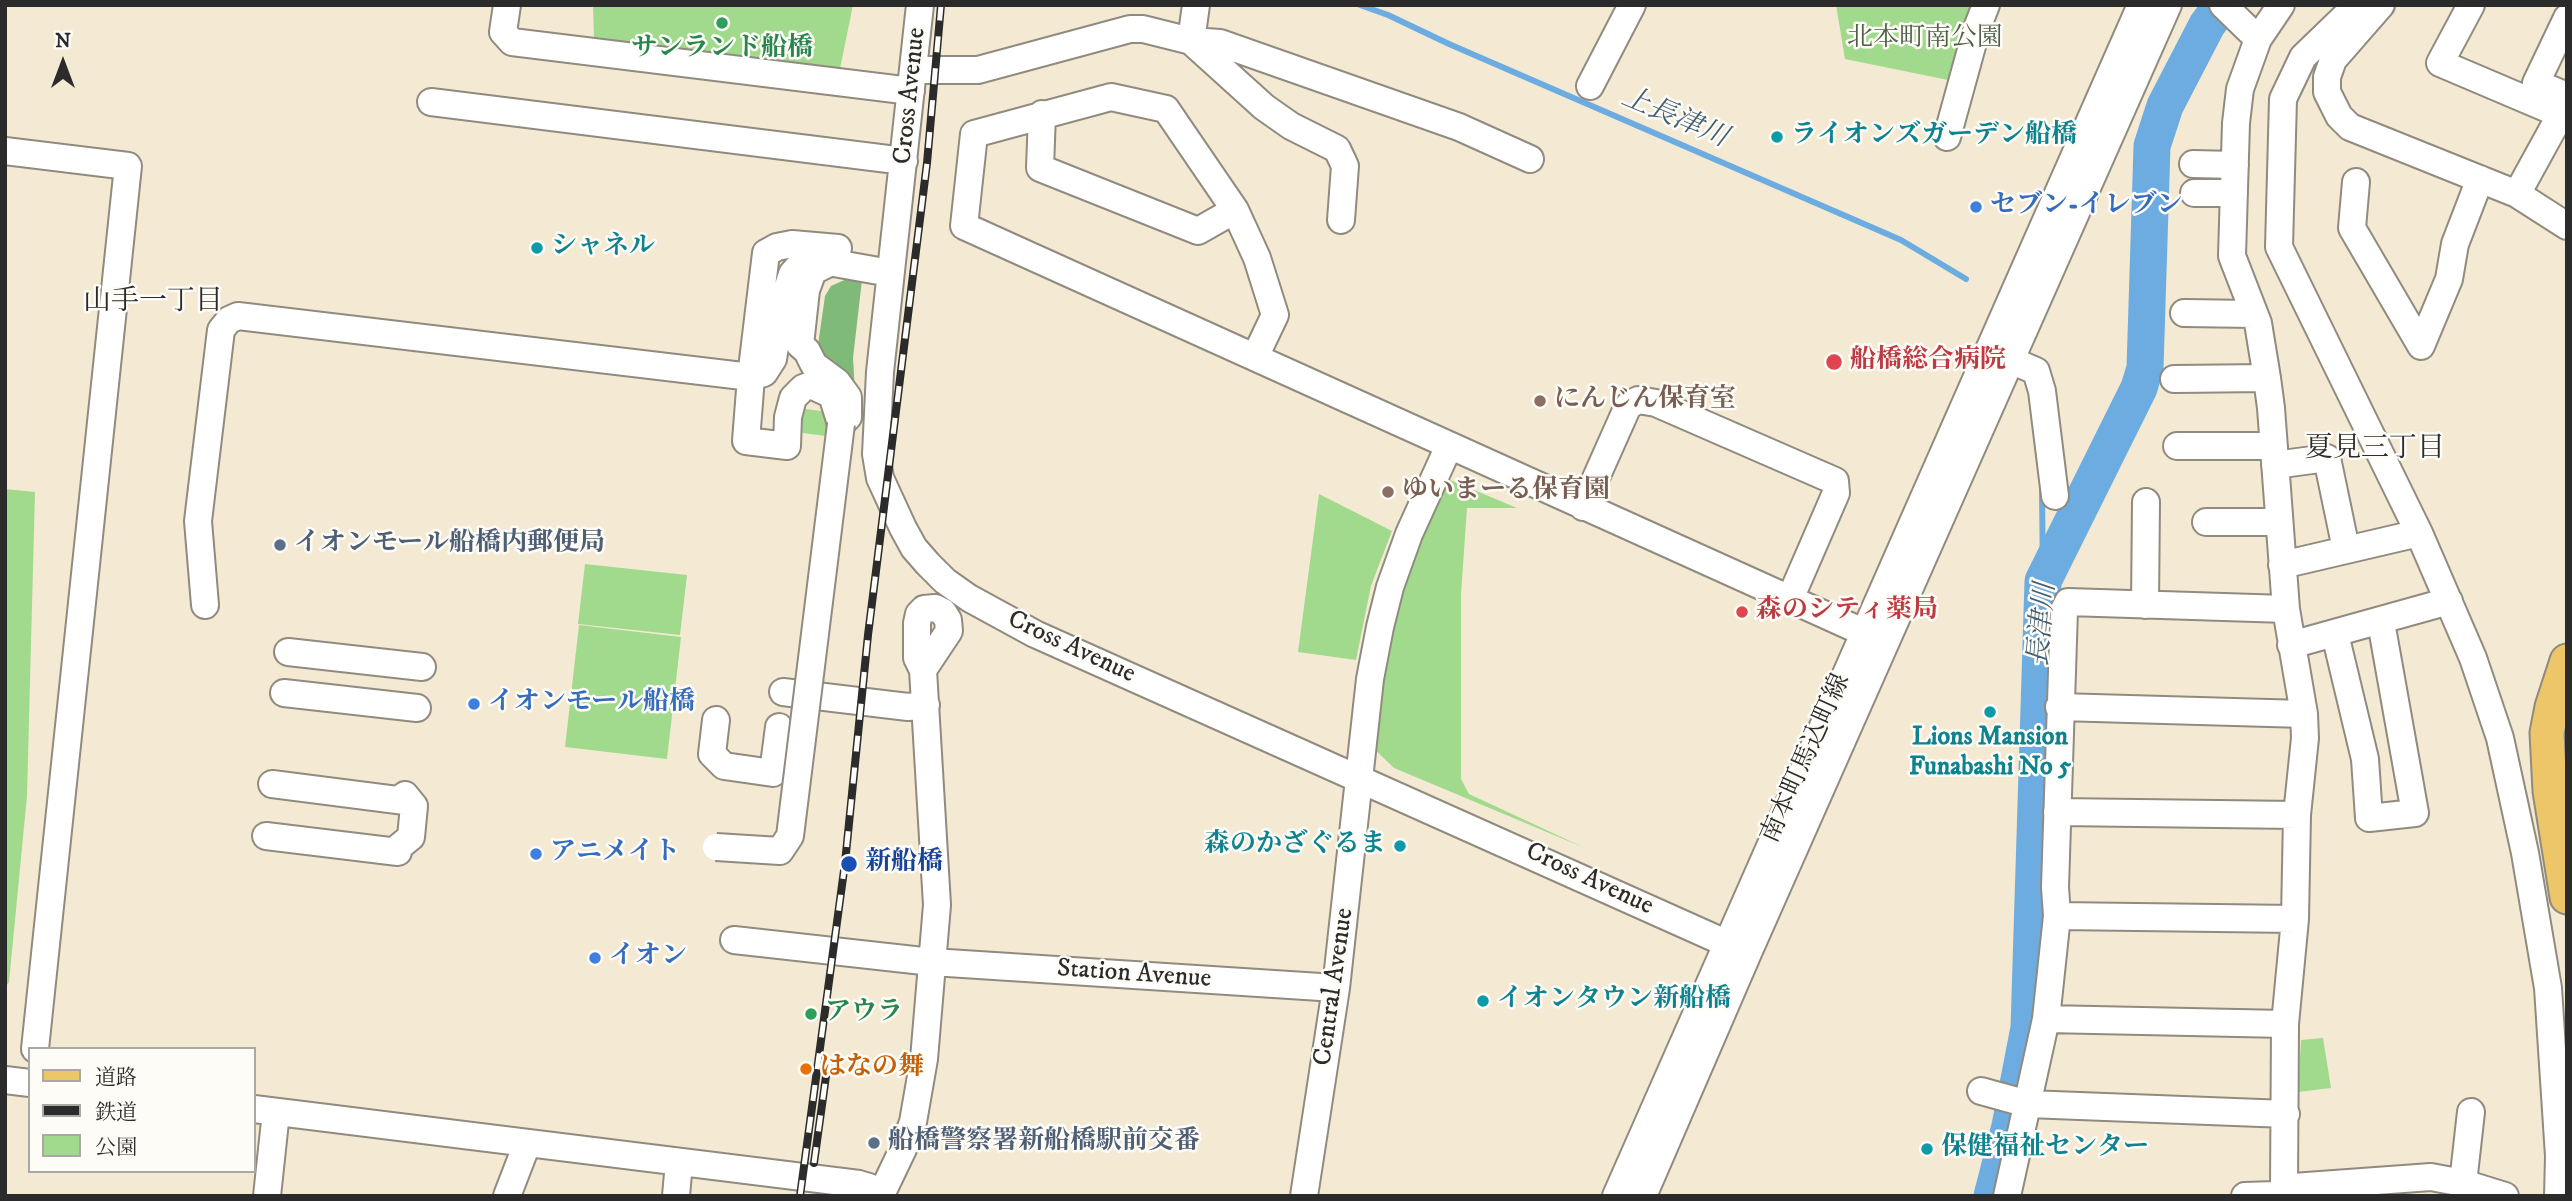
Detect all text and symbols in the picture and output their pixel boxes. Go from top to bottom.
marker: サンランド船橋 [714,15,730,31]
park label: 北本町南公園 [1847,24,2003,56]
street label: Cross Avenue [888,26,934,166]
north arrow [28,28,98,98]
text: N [55,30,71,53]
place label: サンランド船橋 [631,34,813,66]
water label: 上長津川 [1616,82,1732,156]
place label: ライオンズガーデン船橋 [1791,121,2077,153]
marker: ライオンズガーデン船橋 [1769,129,1785,145]
place label: セブン-イレブン [1990,191,2183,223]
marker: セブン-イレブン [1968,199,1984,215]
place label: シャネル [551,232,655,264]
marker: シャネル [529,240,545,256]
district label: 山手一丁目 [83,286,223,320]
place label: 船橋総合病院 [1850,346,2006,378]
marker: 船橋総合病院 [1824,352,1844,372]
place label: にんじん保育室 [1554,385,1736,417]
marker: にんじん保育室 [1532,393,1548,409]
district label: 夏見三丁目 [2305,433,2445,467]
place label: ゆいまーる保育園 [1402,476,1610,508]
marker: ゆいまーる保育園 [1380,484,1396,500]
place label: イオンモール船橋内郵便局 [294,529,605,561]
marker: イオンモール船橋内郵便局 [272,537,288,553]
water label: 長津川 [2024,582,2064,668]
place label: 森のシティ薬局 [1756,596,1938,628]
marker: 森のシティ薬局 [1734,604,1750,620]
street label: Cross Avenue [1002,605,1140,691]
street label: 南本町馬込町線 [1756,670,1858,848]
place label: イオンモール船橋 [488,688,695,720]
marker: イオンモール船橋 [466,696,482,712]
marker: Lions Mansion Funabashi No 5 [1982,704,1998,720]
place label: Lions Mansion Funabashi No 5 [1909,723,2071,784]
place label: 森のかざぐるま [1204,830,1386,862]
street label: Cross Avenue [1520,837,1658,923]
place label: アニメイト [550,838,680,870]
marker: 森のかざぐるま [1392,838,1408,854]
marker: アニメイト [528,846,544,862]
place label: 新船橋 [865,848,943,880]
marker: 新船橋 [839,854,859,874]
street label: Central Avenue [1308,906,1362,1068]
place label: イオン [609,942,687,974]
marker: イオン [587,950,603,966]
street label: Station Avenue [1056,954,1212,996]
place label: イオンタウン新船橋 [1497,985,1731,1017]
marker: イオンタウン新船橋 [1475,993,1491,1009]
place label: アウラ [825,998,903,1030]
marker: アウラ [803,1006,819,1022]
legend [28,1047,256,1173]
place label: はなの舞 [820,1053,924,1085]
marker: はなの舞 [798,1061,814,1077]
text: 道路 [95,1065,137,1091]
text: 鉄道 [95,1100,137,1126]
place label: 船橋警察署新船橋駅前交番 [888,1127,1200,1159]
place label: 保健福祉センター [1941,1133,2149,1165]
text: 公園 [95,1135,137,1161]
marker: 船橋警察署新船橋駅前交番 [866,1135,882,1151]
marker: 保健福祉センター [1919,1141,1935,1157]

